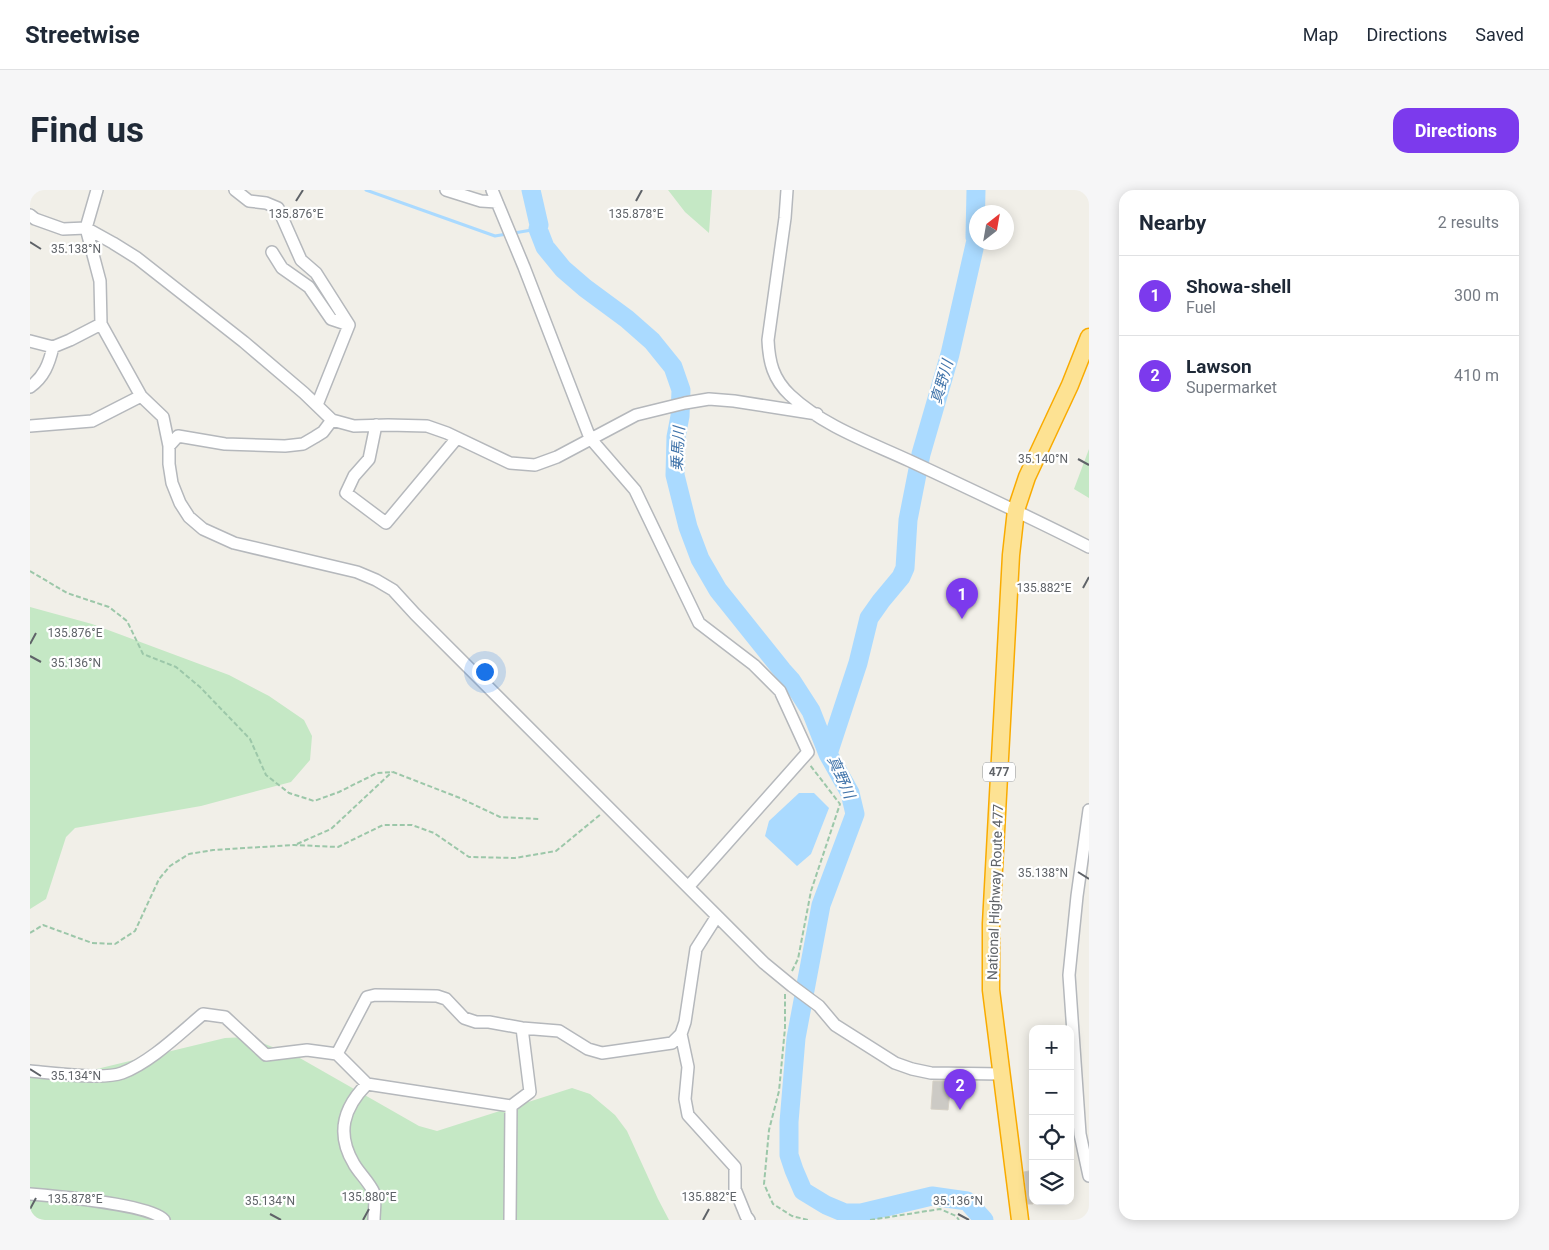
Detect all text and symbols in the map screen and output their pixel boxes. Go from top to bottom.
text: Streetwise [25,21,140,49]
text: Map [1303,24,1338,45]
text: Directions [1366,24,1447,45]
text: Saved [1475,24,1524,45]
button: Directions [1393,108,1519,153]
text: Find us [30,110,144,151]
north arrow [969,205,1014,250]
text: 135.876°E [269,207,324,221]
text: 135.878°E [609,207,664,221]
text: Nearby [1139,211,1206,235]
text: 2 results [1438,213,1499,232]
text: 35.138°N [51,242,101,256]
text: Showa-shell [1186,275,1291,298]
text: 1 [1150,286,1160,305]
text: 300 m [1454,286,1499,305]
text: Fuel [1186,298,1216,317]
text: Lawson [1186,355,1252,378]
water label: 真野川 [927,356,957,406]
text: 2 [1150,366,1160,385]
text: 410 m [1454,366,1499,385]
text: Supermarket [1186,378,1277,397]
water label: 乗馬川 [668,424,688,472]
text: 35.140°N [1018,452,1068,466]
pin: 1 [946,578,978,619]
text: 135.882°E [1017,581,1072,595]
text: 135.876°E [48,626,103,640]
text: 35.136°N [51,656,101,670]
your location [472,659,498,685]
water label: 真野川 [824,753,859,803]
road number: 477 [983,762,1015,782]
street label: National Highway Route 477 [984,804,1006,980]
text: 35.138°N [1018,866,1068,880]
map controls [1029,1025,1074,1205]
button: + [1029,1025,1074,1070]
text: 35.134°N [51,1069,101,1083]
pin: 2 [944,1069,976,1110]
button: − [1029,1070,1074,1115]
button: locate [1029,1115,1074,1160]
button: layers [1029,1160,1074,1205]
text: 135.880°E [342,1190,397,1204]
text: 135.882°E [682,1190,737,1204]
text: 135.878°E [48,1192,103,1206]
text: 35.134°N [245,1194,295,1208]
text: 35.136°N [933,1194,983,1208]

